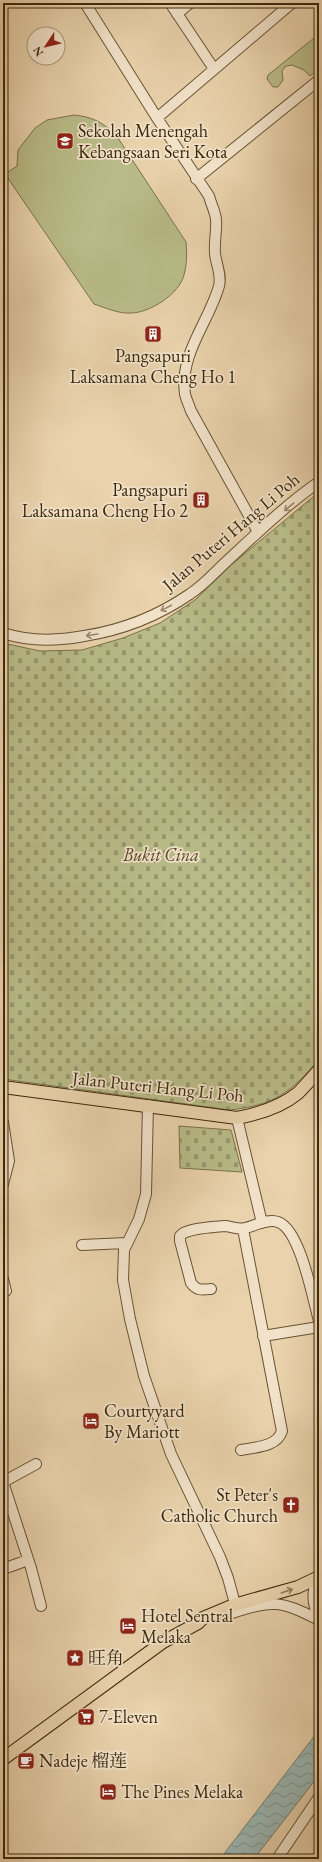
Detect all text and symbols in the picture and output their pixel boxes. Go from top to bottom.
north arrow [26,26,66,66]
text: N [29,44,46,59]
place label: Sekolah Menengah Kebangsaan Seri Kota [78,119,228,163]
school or university icon: Sekolah Menengah Kebangsaan Seri Kota [55,131,75,151]
building icon: Pangsapuri Laksamana Cheng Ho 1 [143,324,163,344]
place label: Pangsapuri Laksamana Cheng Ho 1 [70,344,236,388]
street label: Jalan Puteri Hang Li Poh [156,467,304,597]
place label: Pangsapuri Laksamana Cheng Ho 2 [22,478,189,522]
building icon: Pangsapuri Laksamana Cheng Ho 2 [191,490,211,510]
one-way arrow [284,502,294,511]
one-way arrow [160,605,172,613]
one-way arrow [86,631,99,639]
park label: Bukit Cina [122,843,199,866]
street label: Jalan Puteri Hang Li Poh [69,1066,245,1107]
place label: Courtyyard By Mariott [104,1399,186,1443]
hotel icon: Courtyyard By Mariott [81,1411,101,1431]
place label: St Peter's Catholic Church [161,1483,278,1527]
church icon: St Peter's Catholic Church [281,1495,301,1515]
one-way arrow [280,1587,292,1595]
place label: Hotel Sentral Melaka [141,1604,233,1648]
hotel icon: Hotel Sentral Melaka [118,1616,138,1636]
place label: 旺角 [88,1646,124,1669]
place icon: 旺角 [65,1648,85,1668]
place label: 7-Eleven [99,1705,159,1728]
supermarket icon: 7-Eleven [76,1707,96,1727]
place label: Nadeje 榴莲 [39,1749,127,1772]
cafe icon: Nadeje 榴莲 [16,1751,36,1771]
place label: The Pines Melaka [121,1780,244,1803]
hotel icon: The Pines Melaka [98,1782,118,1802]

